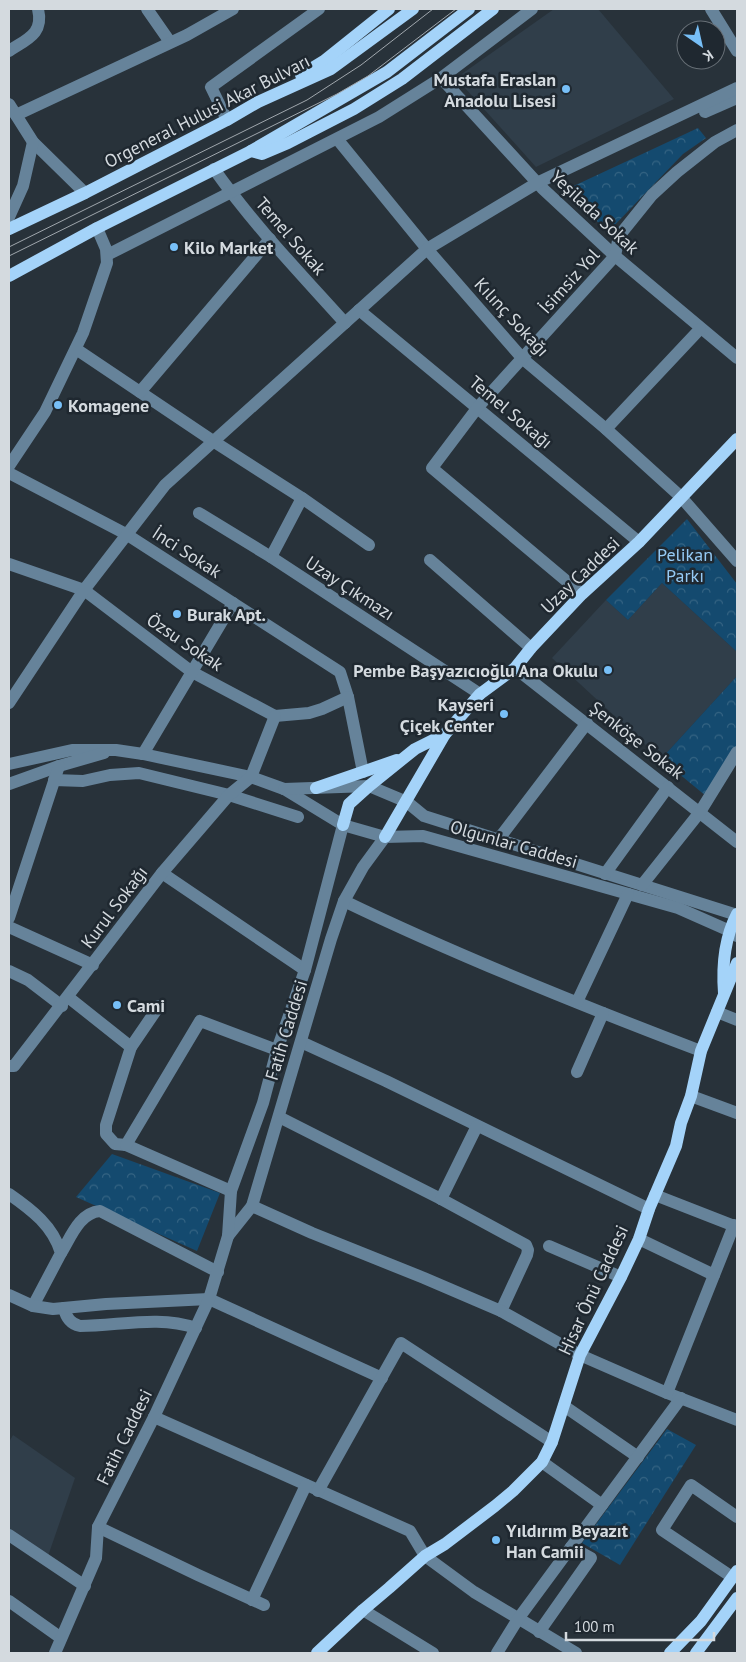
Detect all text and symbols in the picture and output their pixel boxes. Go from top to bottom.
north arrow [676,20,726,70]
text: K [699,46,717,66]
street label: Orgeneral Hulusi Akar Bulvarı [100,49,314,173]
place label: Mustafa Eraslan Anadolu Lisesi [434,68,556,112]
marker: Mustafa Eraslan Anadolu Lisesi [560,83,572,95]
street label: Yeşilada Sokak [546,165,644,259]
street label: Temel Sokak [251,192,331,280]
place label: Kilo Market [184,236,274,259]
marker: Kilo Market [168,241,180,253]
street label: İsimsiz Yol [534,243,605,318]
street label: Kılınç Sokağı [470,273,554,361]
street label: Temel Sokağı [465,370,557,454]
place label: Komagene [68,394,149,417]
marker: Komagene [52,399,64,411]
street label: İnci Sokak [148,521,226,583]
street label: Uzay Caddesi [536,532,624,618]
park label: Pelikan Parkı [657,543,713,587]
street label: Uzay Çıkmazı [301,551,399,625]
place label: Burak Apt. [187,603,266,626]
street label: Özsu Sokak [142,608,228,676]
marker: Burak Apt. [171,608,183,620]
place label: Pembe Başyazıcıoğlu Ana Okulu [353,659,598,682]
marker: Pembe Başyazıcıoğlu Ana Okulu [602,664,614,676]
place label: Kayseri Çiçek Center [400,693,495,737]
street label: Şenköşe Sokak [585,696,689,784]
marker: Kayseri Çiçek Center [498,708,510,720]
street label: Olgunlar Caddesi [448,815,580,873]
street label: Kurul Sokağı [76,861,152,953]
street label: Fatih Caddesi [260,977,312,1083]
place label: Cami [127,994,165,1017]
marker: Cami [111,999,123,1011]
street label: Hisar Önü Caddesi [553,1221,633,1359]
street label: Fatih Caddesi [91,1385,157,1489]
place label: Yıldırım Beyazıt Han Camii [505,1519,629,1563]
marker: Yıldırım Beyazıt Han Camii [490,1534,502,1546]
scale bar [566,1610,714,1642]
text: 100 m [574,1617,615,1636]

